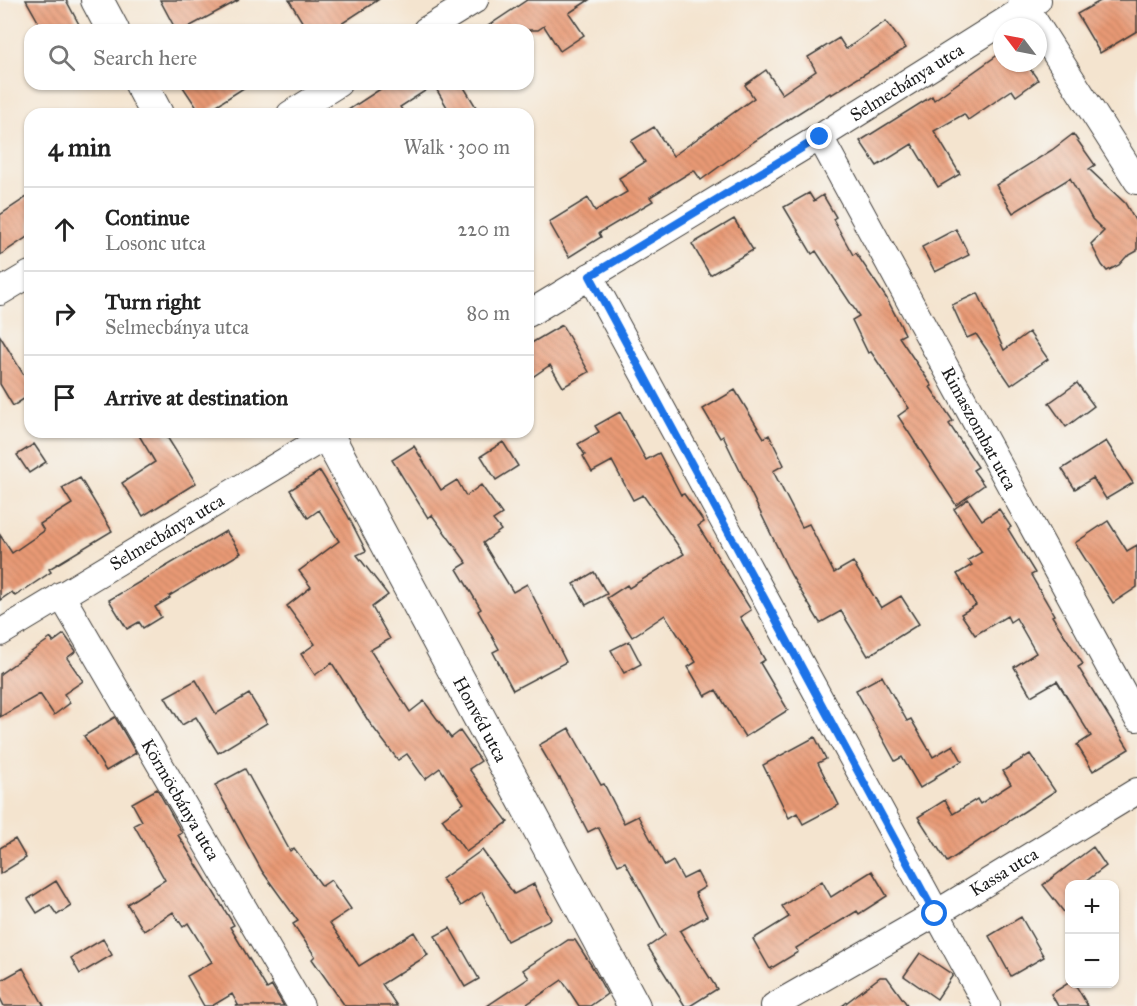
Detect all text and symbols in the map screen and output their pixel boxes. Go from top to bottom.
north arrow [993,18,1047,72]
search box [24,24,534,90]
street label: Selmecbánya utca [846,38,968,126]
icon: search [45,41,78,74]
text: Search here [93,44,197,71]
route end [806,123,832,149]
text: 4 min [48,131,111,163]
text: Walk · 300 m [403,135,510,159]
text: Continue [105,204,190,231]
icon: ahead [48,213,81,246]
text: 220 m [458,217,510,241]
text: Losonc utca [105,231,206,255]
text: Turn right [105,288,201,315]
icon: right [48,297,81,330]
text: 80 m [467,301,510,325]
text: Selmecbánya utca [105,315,249,339]
street label: Rimaszombat utca [936,363,1022,494]
icon: arrive [48,381,81,414]
text: Arrive at destination [105,384,288,411]
street label: Selmecbánya utca [106,489,228,575]
street label: Honvéd utca [448,673,512,766]
street label: Körmöcbánya utca [136,735,225,865]
street label: Kassa utca [966,843,1042,901]
map controls [1065,880,1119,988]
button: + [1065,880,1119,934]
route start [921,900,947,926]
button: − [1065,934,1119,988]

